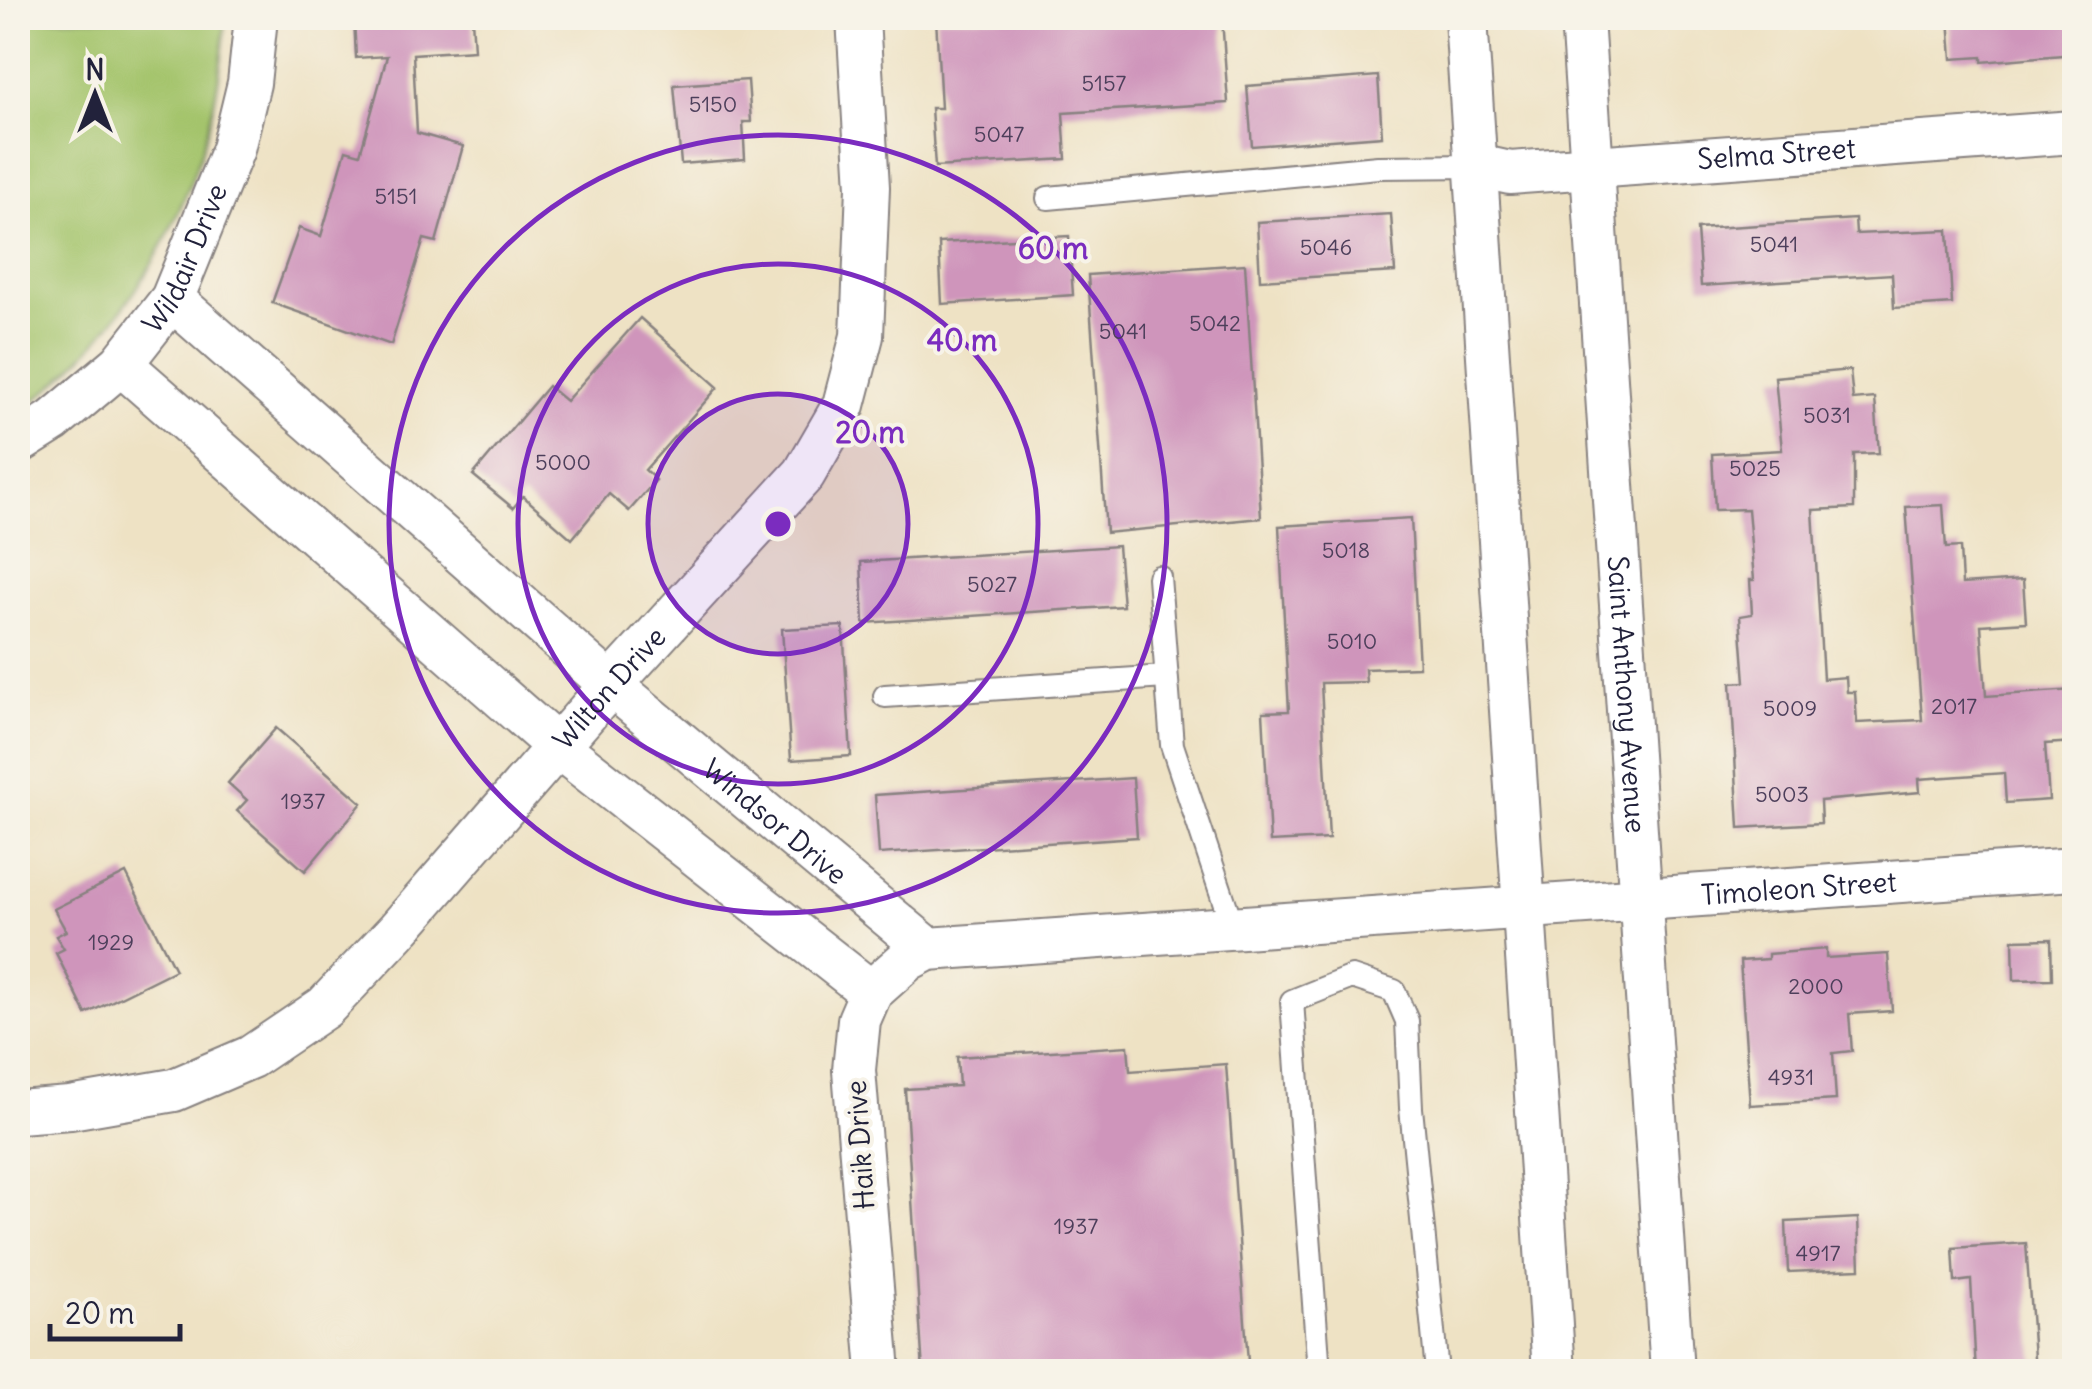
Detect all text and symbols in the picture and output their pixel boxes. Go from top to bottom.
north arrow [45,45,145,145]
text: N [85,52,105,88]
house number: 5157 [1082,69,1127,97]
house number: 5150 [689,90,737,118]
house number: 5047 [974,120,1024,148]
street label: Selma Street [1696,130,1857,177]
street label: Wildair Drive [134,178,235,340]
house number: 5151 [375,182,417,210]
text: 60 m [1018,229,1088,267]
house number: 5041 [1750,230,1798,258]
house number: 5046 [1300,233,1352,261]
house number: 5042 [1189,309,1241,337]
house number: 5041 [1099,317,1147,345]
text: 40 m [927,321,997,359]
house number: 5031 [1803,401,1851,429]
text: 20 m [835,413,905,451]
house number: 5000 [535,448,591,476]
house number: 5025 [1729,454,1781,482]
centre of rings [760,506,796,542]
house number: 5018 [1322,536,1370,564]
street label: Saint Anthony Avenue [1600,555,1654,834]
house number: 5027 [967,570,1017,598]
street label: Wilton Drive [545,619,673,757]
house number: 5010 [1327,627,1377,655]
house number: 2017 [1931,692,1977,720]
house number: 5009 [1763,694,1817,722]
street label: Windsor Drive [695,751,855,892]
house number: 5003 [1755,780,1809,808]
house number: 1937 [281,787,326,815]
street label: Timoleon Street [1700,863,1898,913]
house number: 1929 [88,928,134,956]
house number: 2000 [1788,972,1844,1000]
house number: 4931 [1768,1063,1814,1091]
street label: Haik Drive [838,1079,882,1211]
house number: 1937 [1054,1212,1099,1240]
house number: 4917 [1796,1239,1841,1267]
scale bar [50,1279,180,1341]
text: 20 m [65,1294,135,1332]

